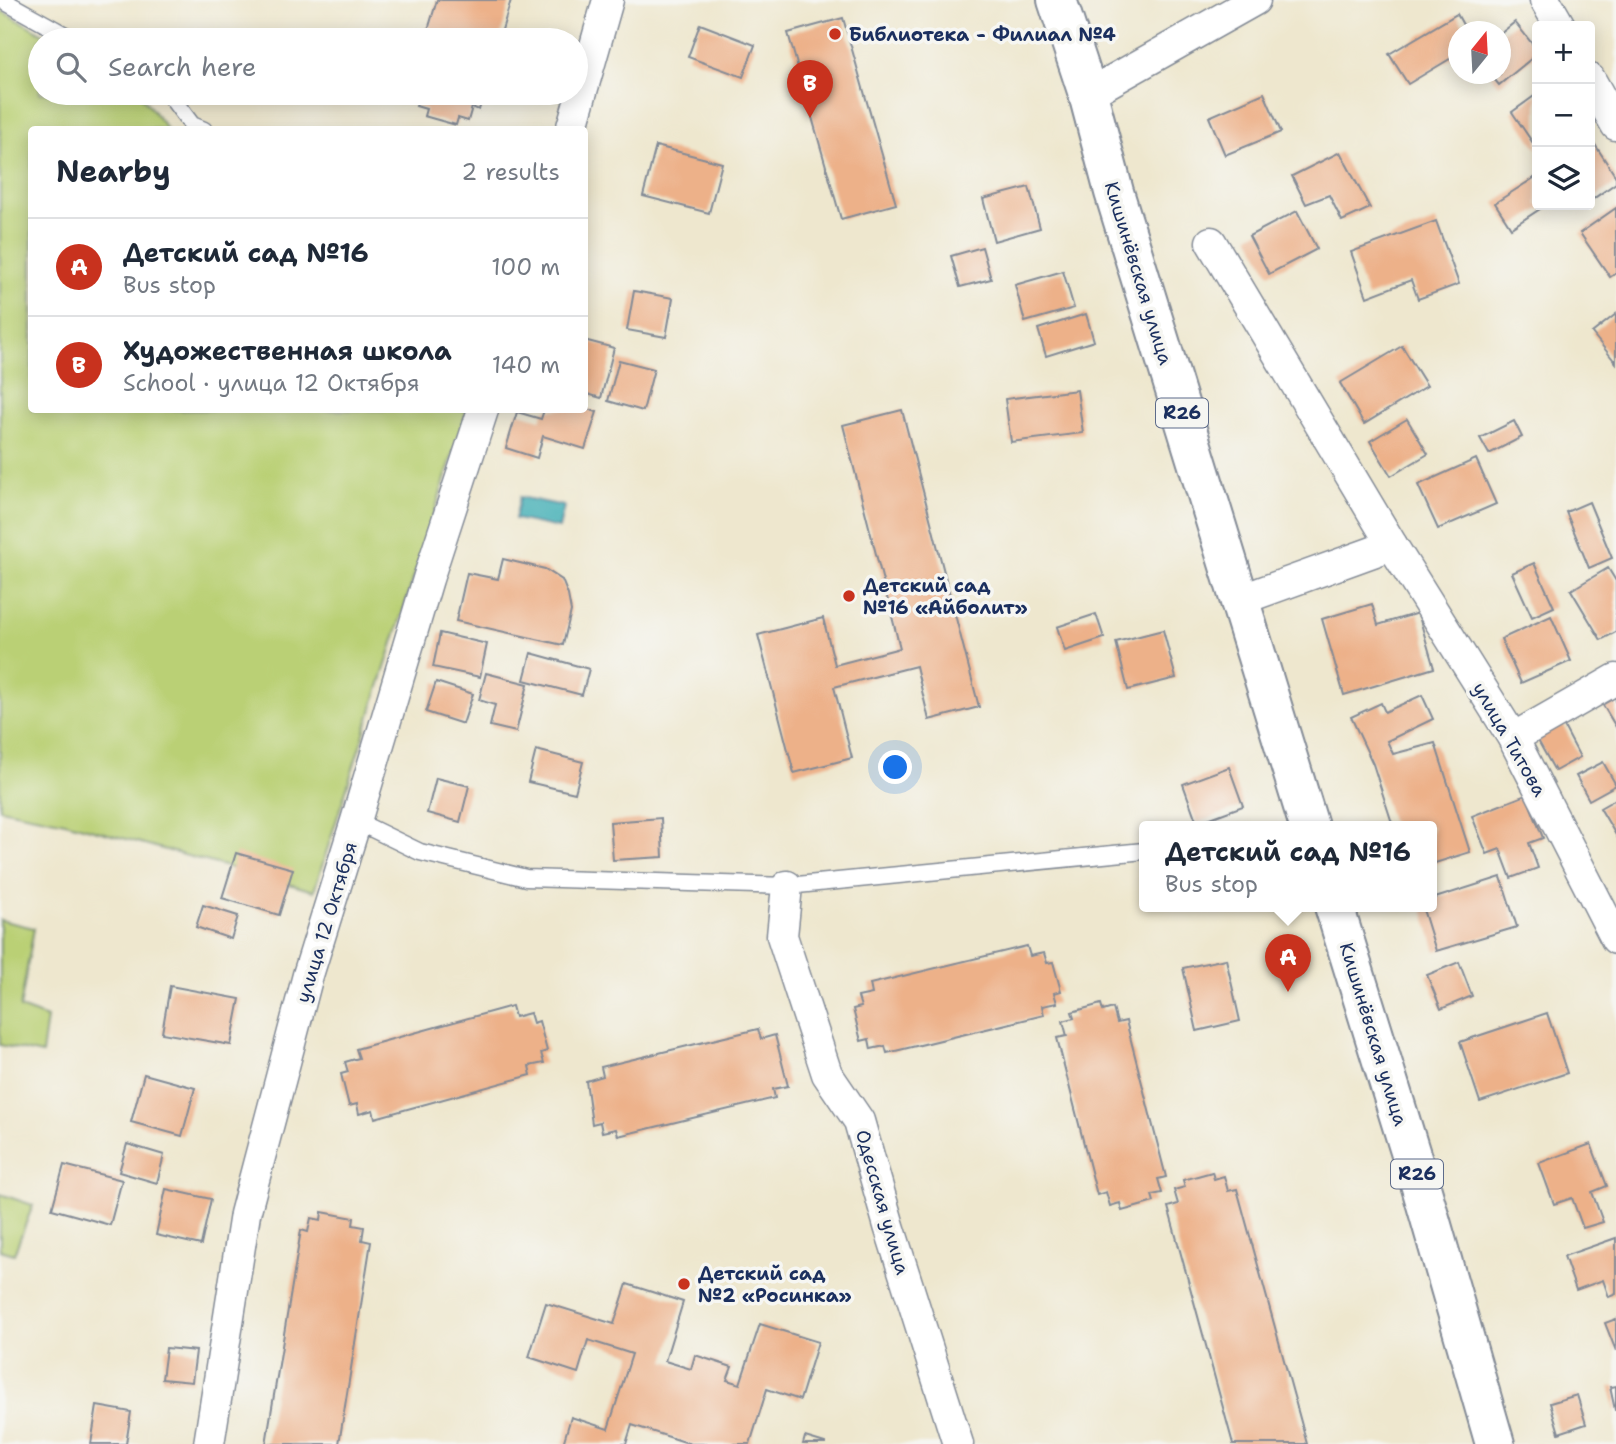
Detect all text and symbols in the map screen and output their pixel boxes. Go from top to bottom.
north arrow [1448,21,1511,84]
map controls [1532,21,1595,210]
button: + [1532,21,1595,84]
place label: Библиотека - Филиал №4 [849,22,1117,47]
marker: Библиотека - Филиал №4 [827,26,843,42]
search box [28,28,588,105]
icon: search [52,48,90,86]
text: Search here [108,49,257,84]
pin: B [787,60,833,118]
button: − [1532,84,1595,147]
button: layers [1532,147,1595,210]
text: Nearby [56,151,171,192]
text: 2 results [461,157,560,187]
street label: Кишинёвская улица [1099,179,1178,368]
text: Детский сад №16 [123,235,369,270]
text: A [70,252,88,282]
text: 100 m [491,252,560,282]
text: Bus stop [123,270,216,300]
text: Художественная школа [123,333,452,368]
text: B [72,350,86,380]
text: 140 m [492,350,560,380]
text: School · улица 12 Октября [123,368,420,398]
road number: R26 [1156,398,1208,428]
place label: Детский сад №16 «Айболит» [863,573,1028,620]
marker: Детский сад №16 «Айболит» [841,588,857,604]
street label: улица Титова [1467,678,1552,801]
your location [878,750,912,784]
popup [1139,821,1437,912]
text: Детский сад №16 [1165,834,1411,869]
street label: улица 12 Октября [290,839,363,1006]
text: Bus stop [1165,869,1258,899]
pin: A [1265,934,1311,992]
street label: Кишинёвская улица [1334,940,1413,1129]
street label: Одесская улица [850,1127,915,1278]
road number: R26 [1391,1160,1443,1189]
place label: Детский сад №2 «Росинка» [698,1261,852,1308]
marker: Детский сад №2 «Росинка» [676,1276,692,1292]

